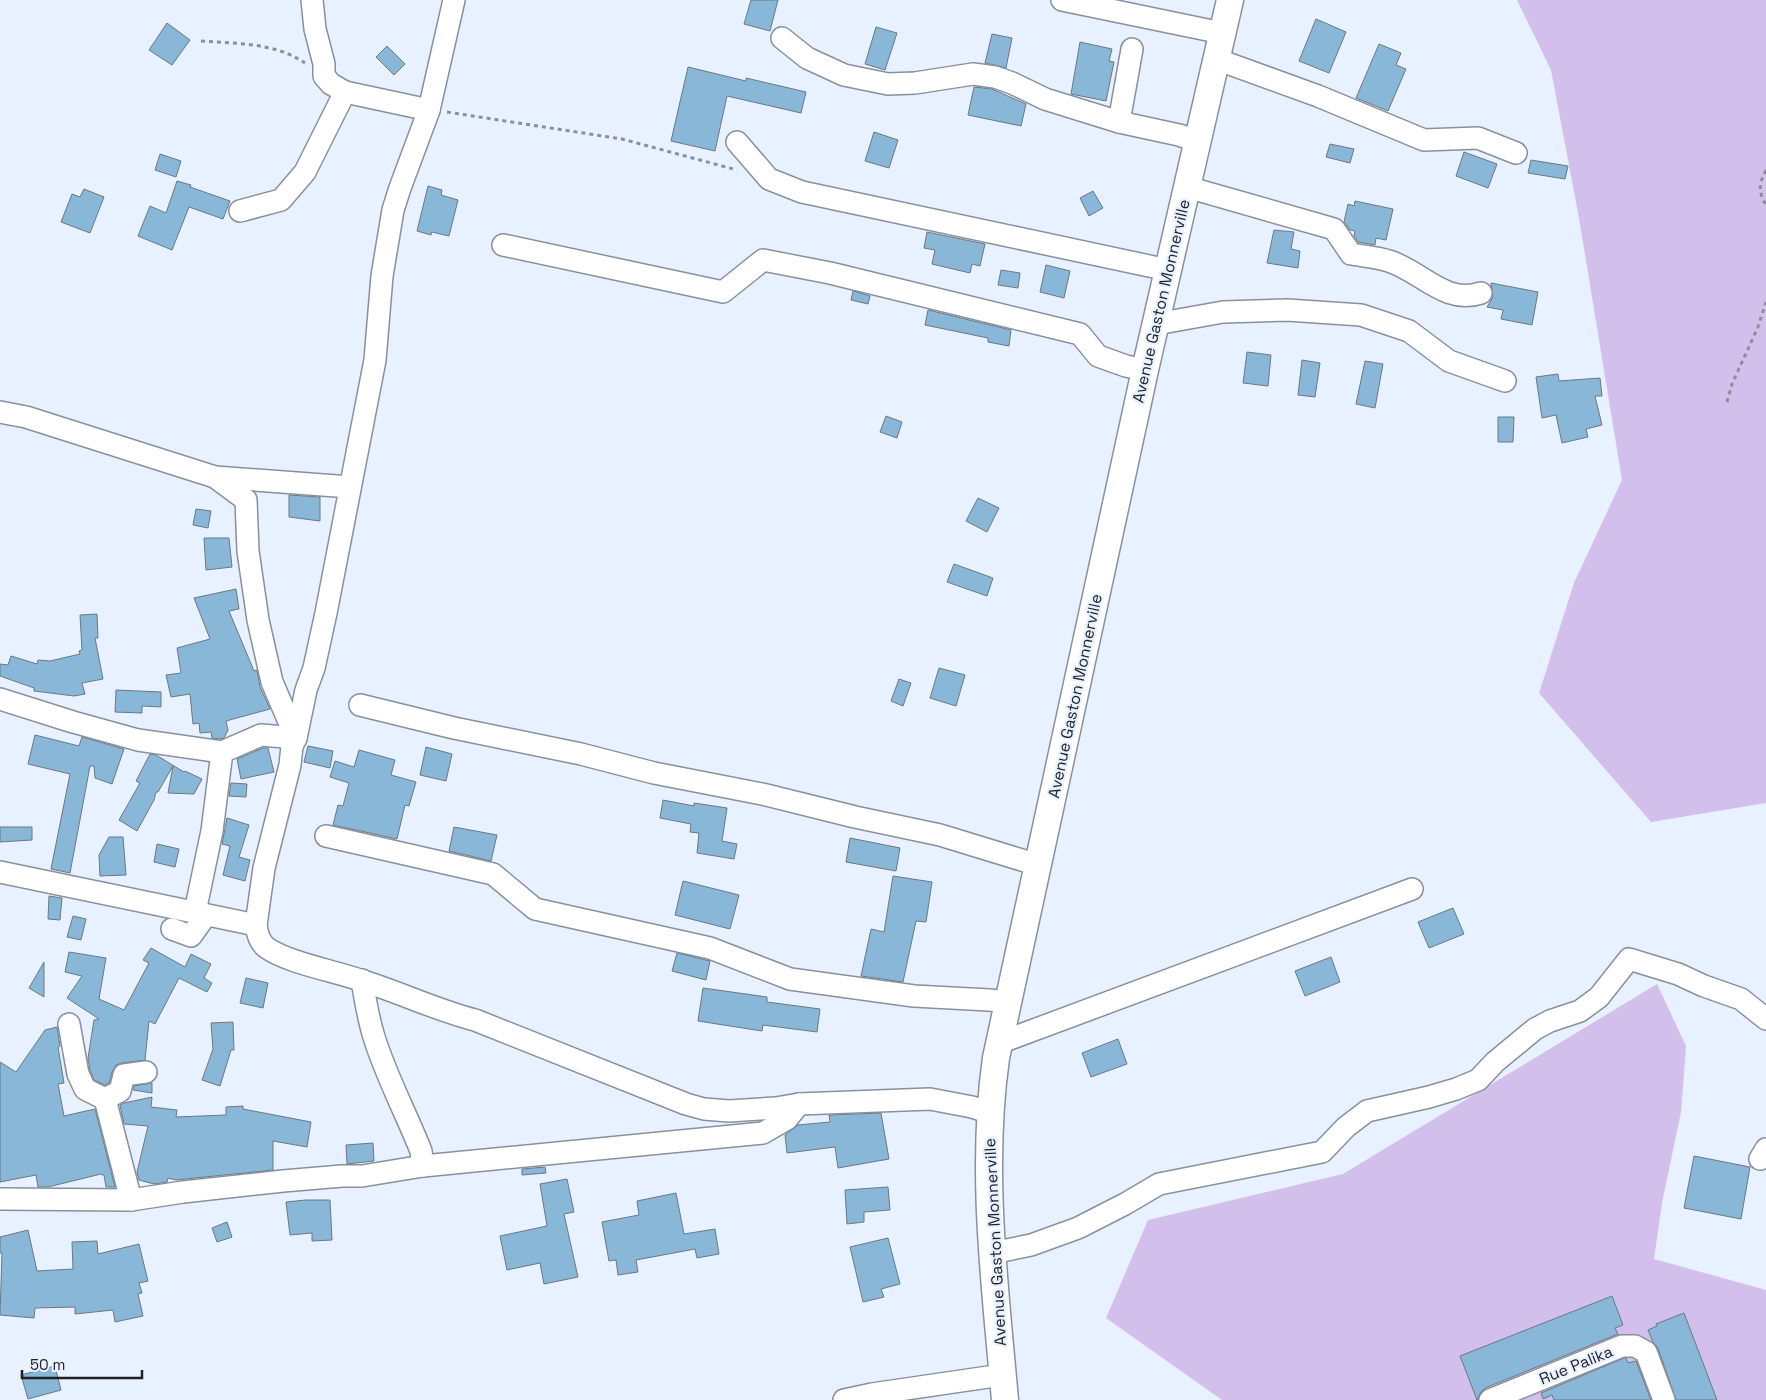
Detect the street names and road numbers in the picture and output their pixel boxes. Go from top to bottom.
street label: Avenue Gaston Monnerville [1127,197,1195,405]
street label: Avenue Gaston Monnerville [1043,592,1107,800]
street label: Avenue Gaston Monnerville [979,1138,1011,1346]
street label: Rue Palika [1536,1341,1616,1389]

